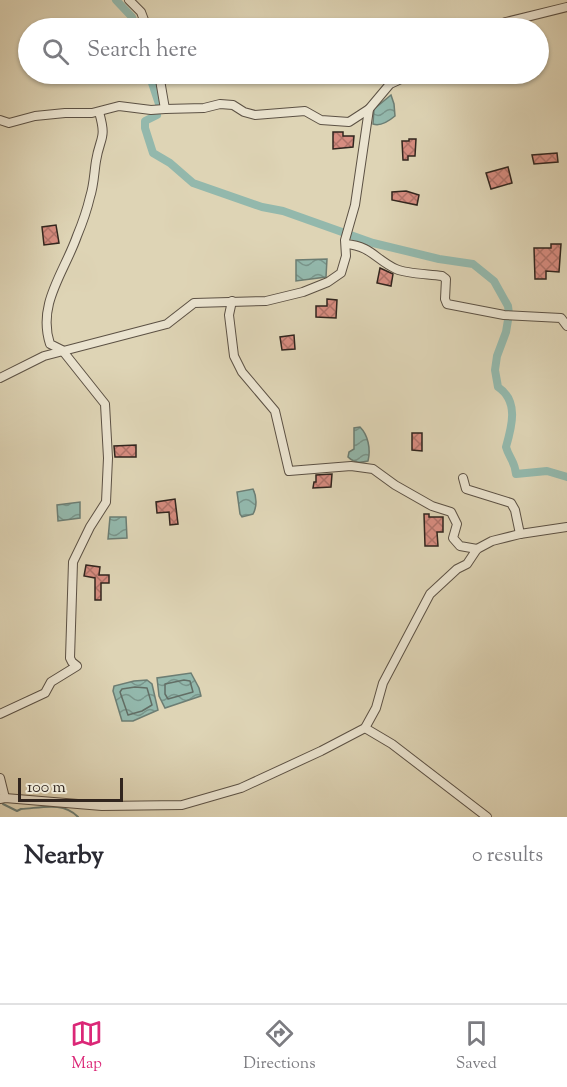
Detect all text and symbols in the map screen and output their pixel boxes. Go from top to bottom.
search box [18,18,549,84]
icon: search [39,35,72,68]
text: Search here [87,35,197,67]
scale bar [18,775,123,802]
text: 100 m [27,777,66,800]
text: Nearby [24,838,104,875]
text: 0 results [472,842,543,871]
tab: Map [70,1017,103,1076]
tab: Directions [243,1017,316,1076]
tab: Saved [456,1017,497,1076]

